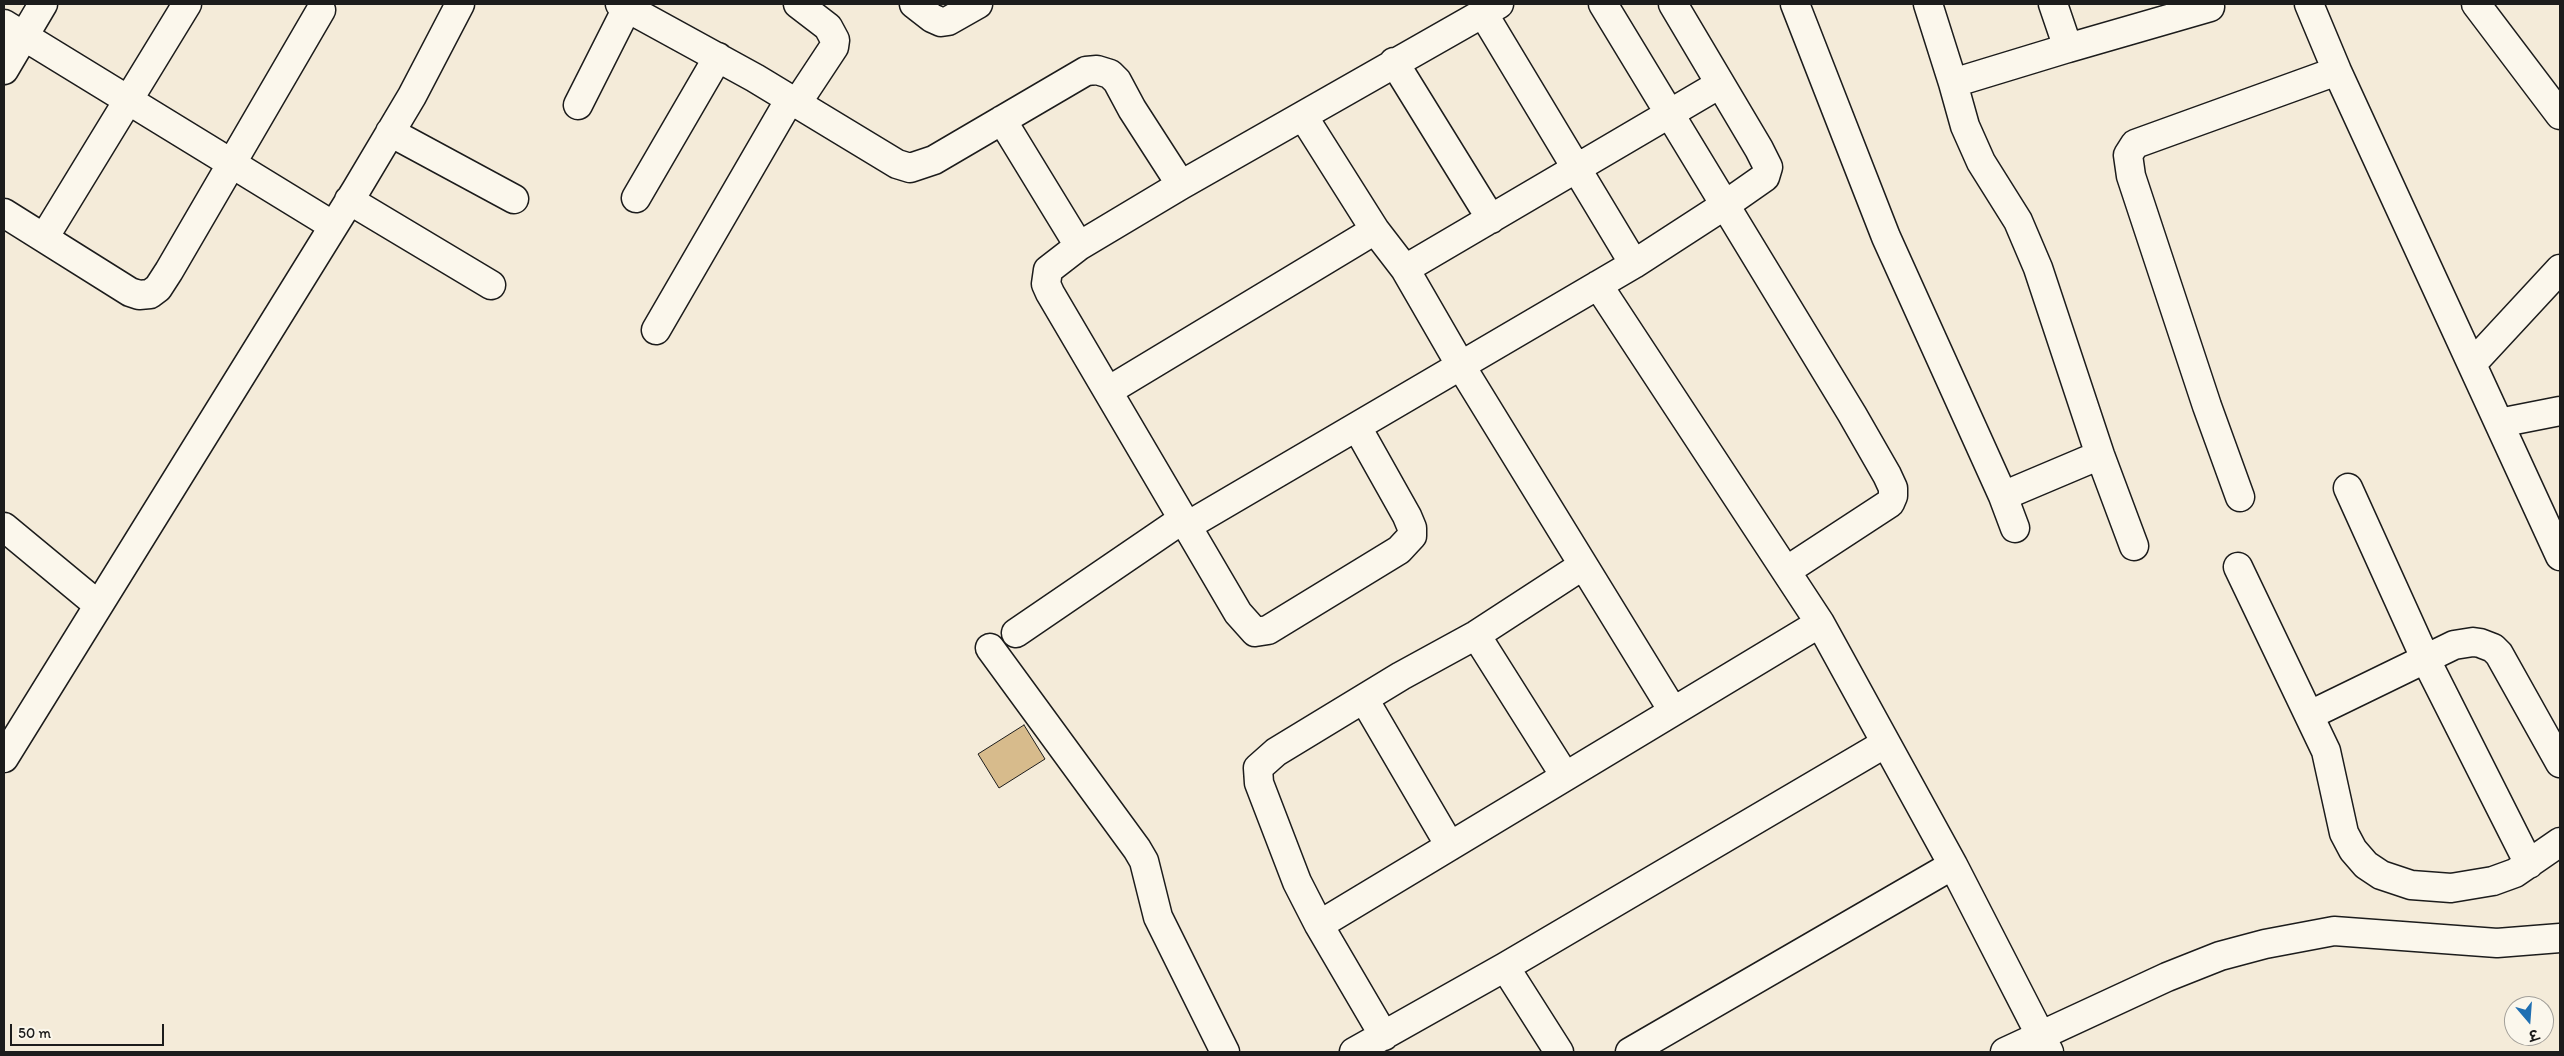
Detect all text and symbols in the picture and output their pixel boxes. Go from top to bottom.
north arrow [2504,996,2554,1046]
scale bar [12,1014,166,1046]
text: 50 m [18,1024,51,1042]
text: उ [2526,1025,2541,1044]

